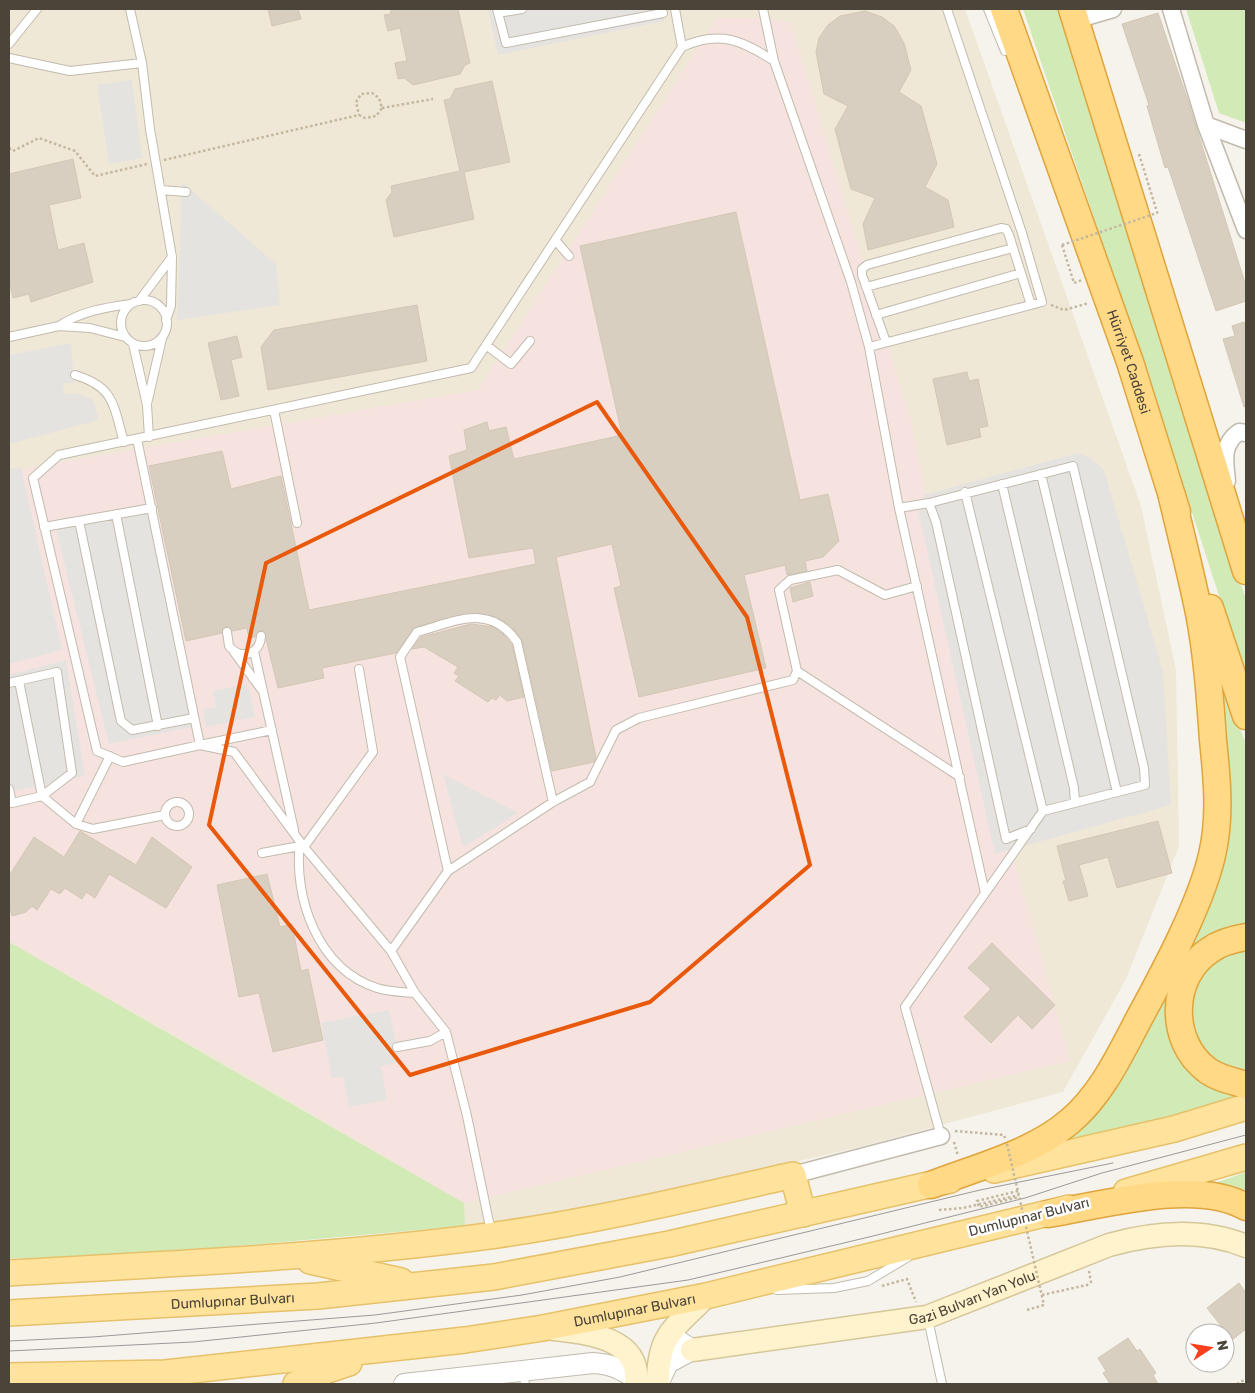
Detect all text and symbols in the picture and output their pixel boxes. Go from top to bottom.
street label: Hürriyet Caddesi [1103,307,1154,416]
street label: Dumlupınar Bulvarı [967,1194,1091,1240]
street label: Gazi Bulvarı Yan Yolu [908,1267,1038,1328]
street label: Dumlupınar Bulvarı [170,1289,295,1313]
street label: Dumlupınar Bulvarı [572,1290,697,1330]
north arrow [1185,1323,1235,1373]
text: N [1213,1339,1232,1352]

